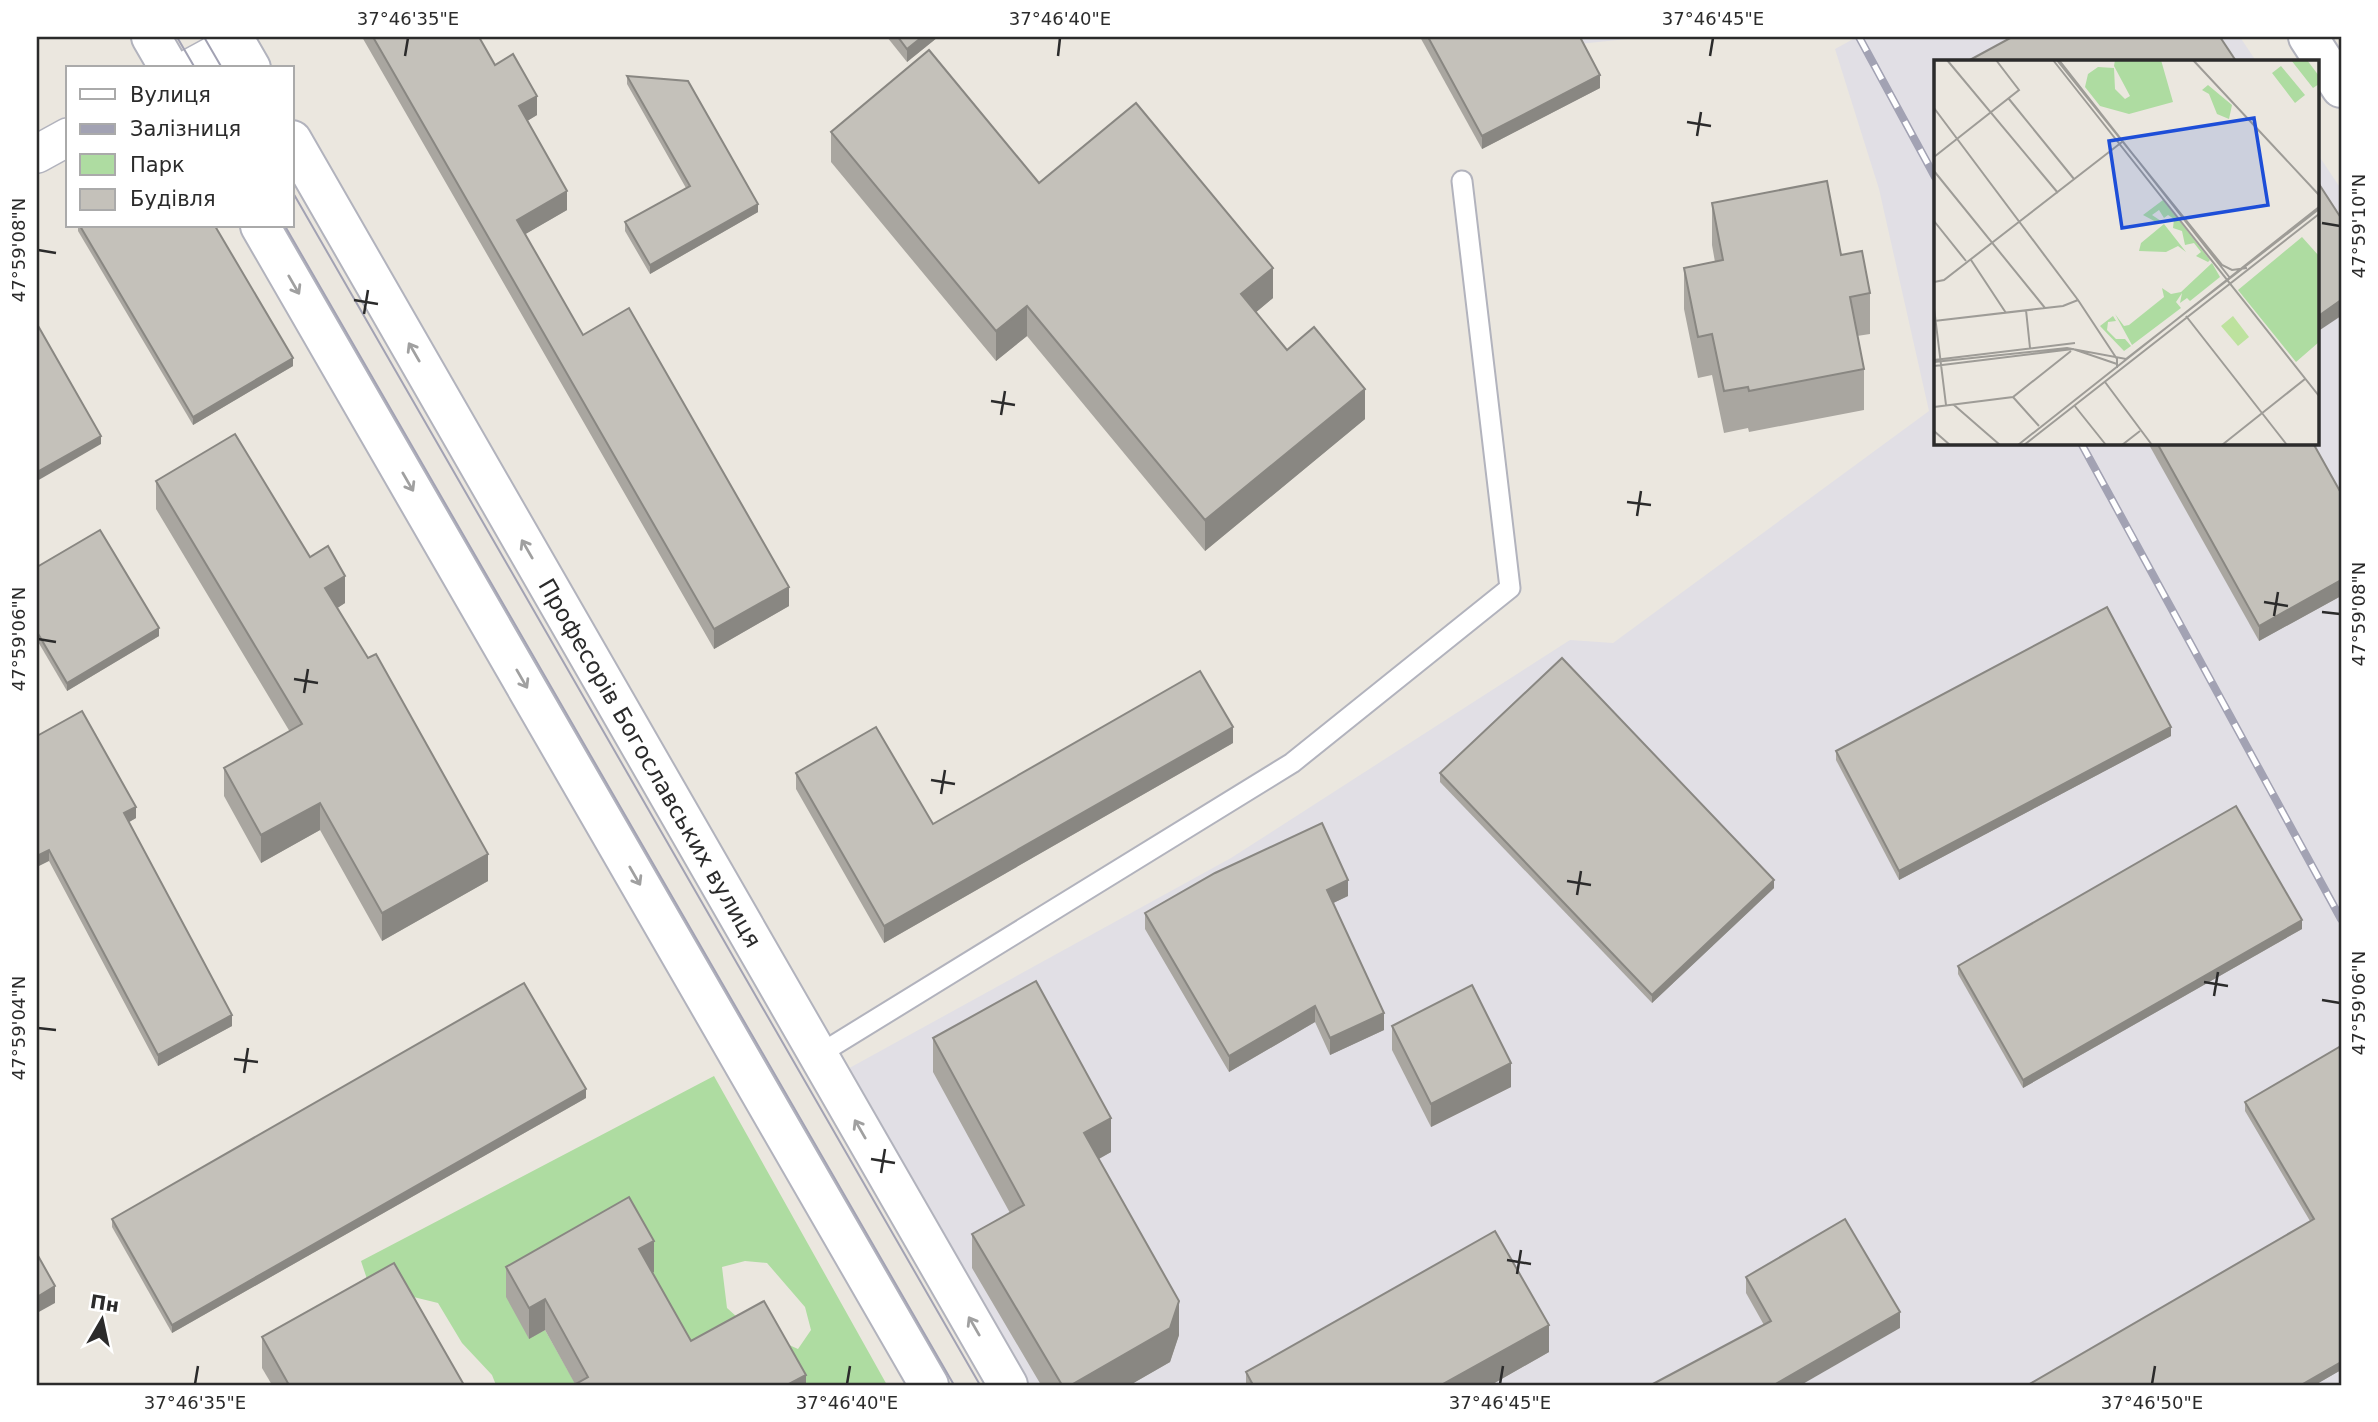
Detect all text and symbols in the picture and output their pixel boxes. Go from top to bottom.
text: 37°46'35"E [357,8,459,29]
text: 37°46'40"E [1009,8,1111,29]
text: 37°46'45"E [1662,8,1764,29]
inset map [1934,60,2318,444]
legend [66,66,294,228]
text: Вулиця [130,83,211,107]
text: Залізниця [130,117,241,141]
text: Парк [130,153,185,177]
text: 47°59'10"N [2348,174,2369,278]
text: Будівля [130,187,216,211]
text: 47°59'08"N [8,198,29,302]
one-way arrow [287,274,301,294]
one-way arrow [407,342,420,363]
one-way arrow [402,471,415,492]
one-way arrow [520,540,534,560]
text: 47°59'08"N [2348,562,2369,666]
street label: Професорів Богославських вулиця [533,574,767,952]
text: 47°59'06"N [8,587,29,691]
one-way arrow [515,669,529,689]
one-way arrow [629,865,642,886]
text: 47°59'06"N [2348,951,2369,1055]
text: 47°59'04"N [8,976,29,1080]
one-way arrow [853,1119,867,1139]
north arrow [66,1286,136,1356]
text: Пн [89,1290,121,1316]
one-way arrow [966,1316,980,1336]
text: 37°46'35"E [144,1392,246,1413]
text: 37°46'40"E [796,1392,898,1413]
text: 37°46'45"E [1449,1392,1551,1413]
text: 37°46'50"E [2101,1392,2203,1413]

